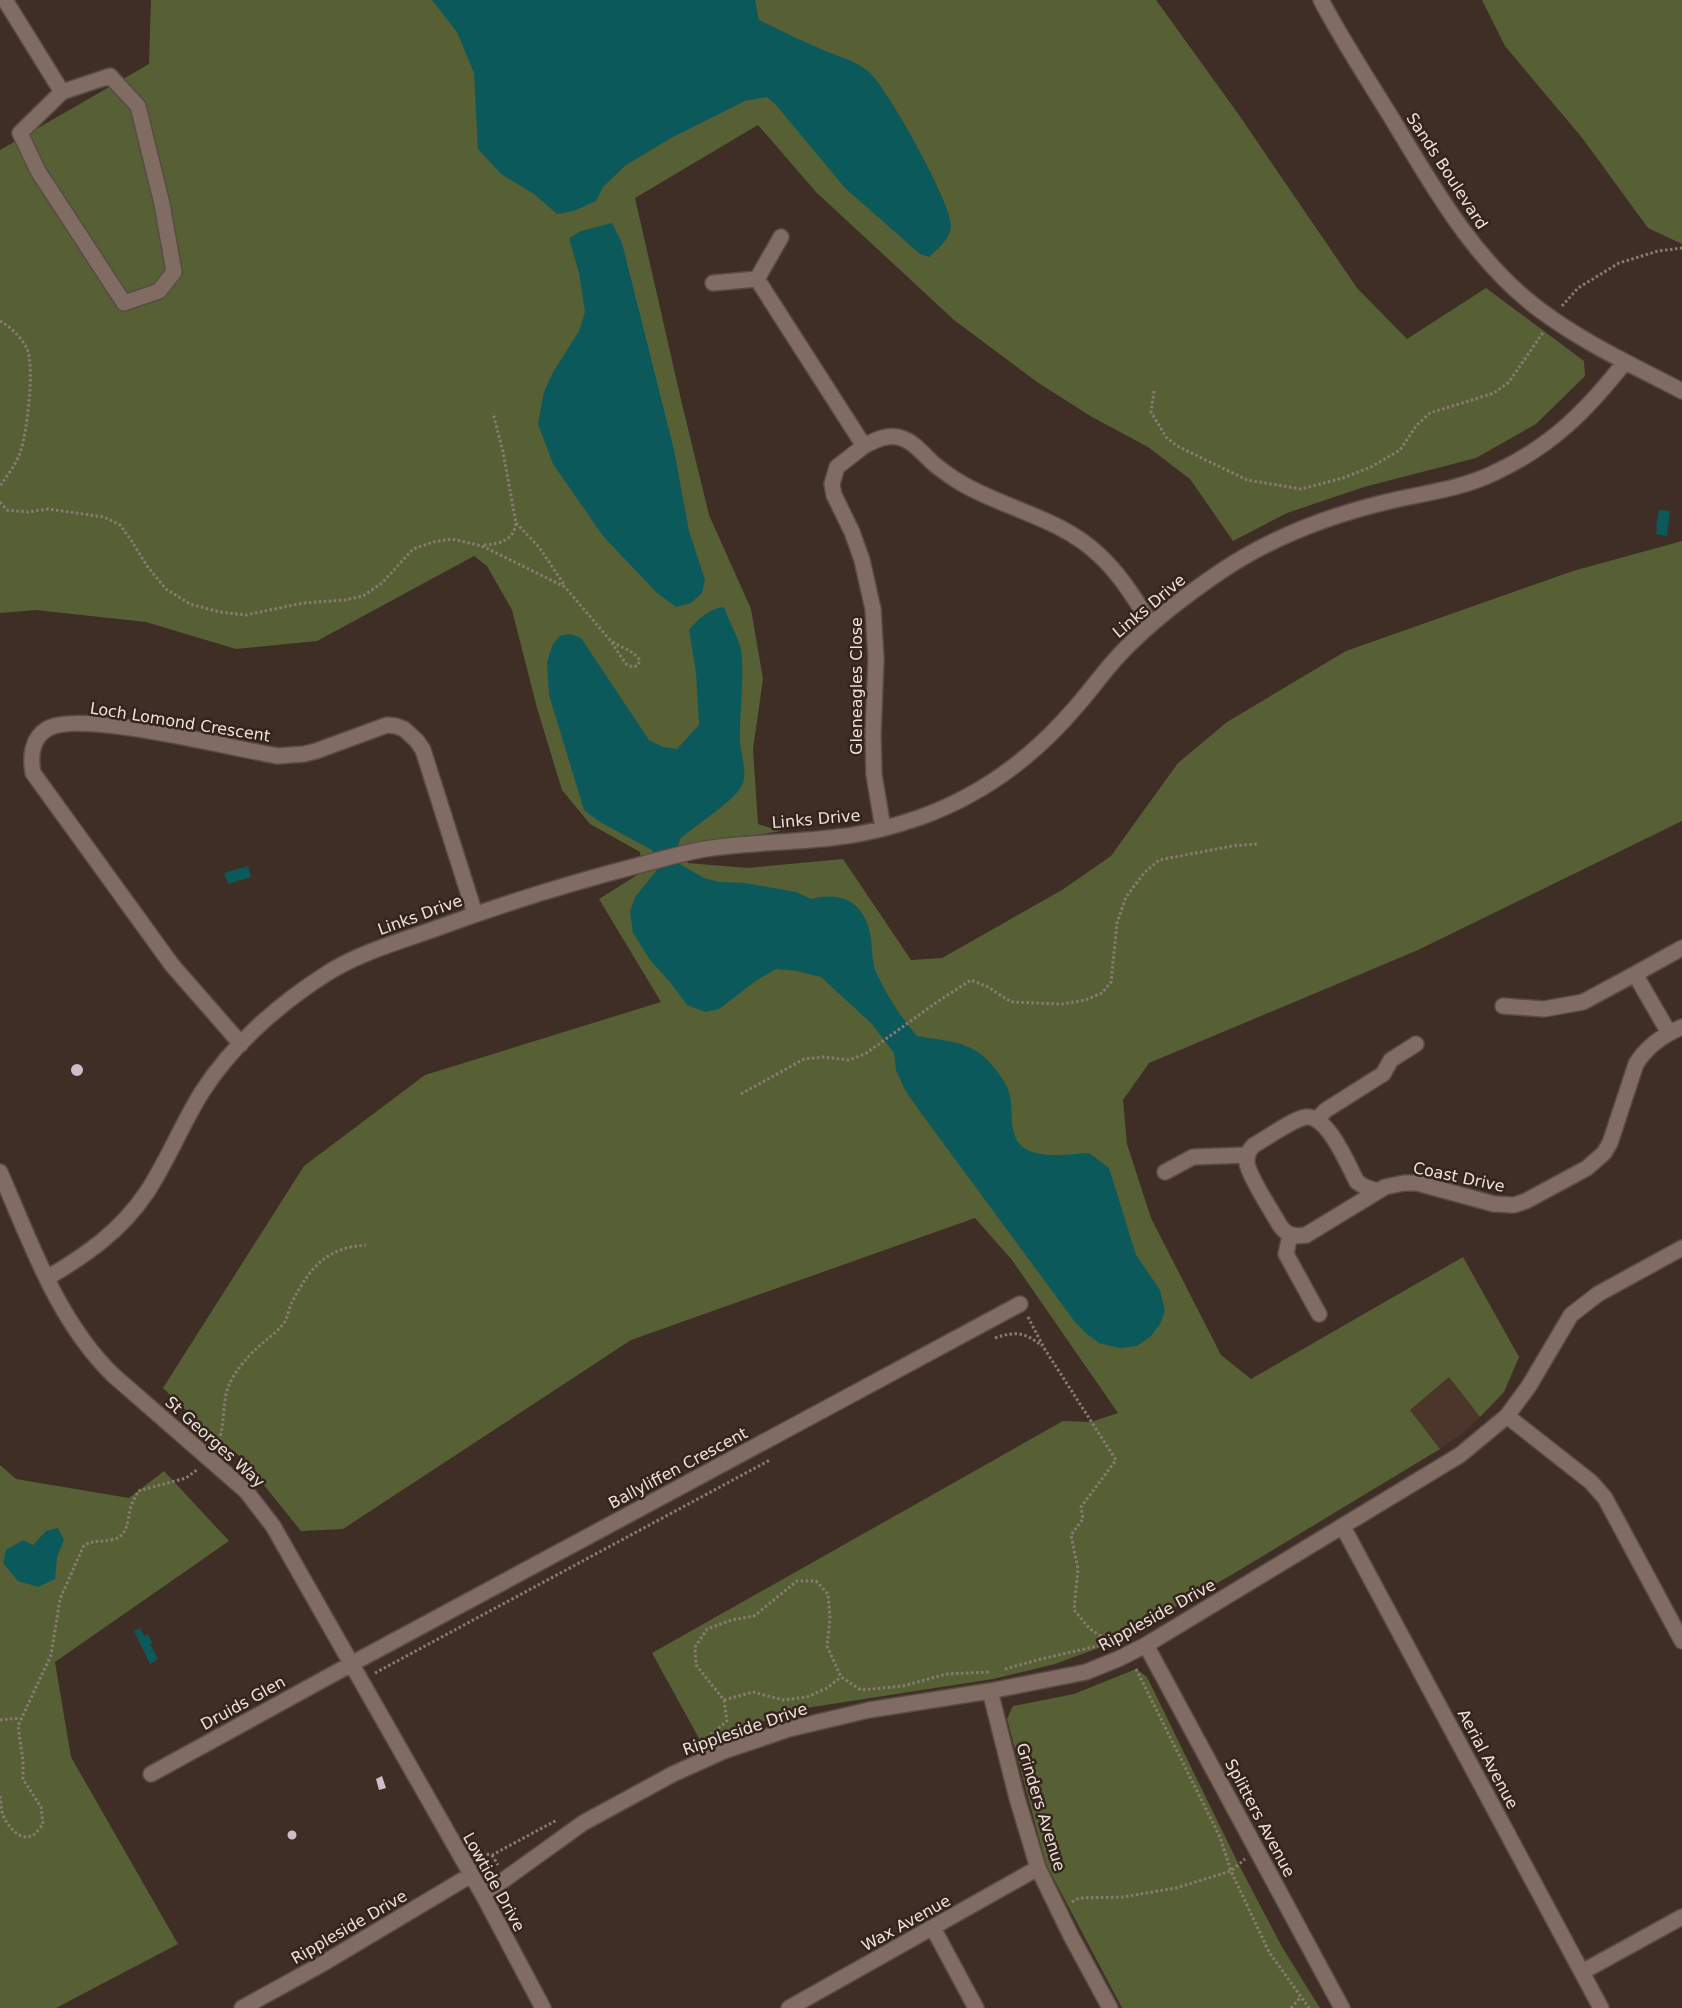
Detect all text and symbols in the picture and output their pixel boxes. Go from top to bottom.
street label: Sands Boulevard [1402,109,1492,233]
street label: Links Drive [1109,570,1189,642]
street label: Gleneagles Close [847,617,866,755]
street label: Loch Lomond Crescent [89,698,271,746]
street label: Links Drive [771,806,861,832]
street label: Links Drive [375,891,465,939]
street label: Coast Drive [1411,1158,1507,1196]
street label: St Georges Way [161,1392,269,1492]
street label: Ballyliffen Crescent [605,1423,751,1513]
street label: Rippleside Drive [1095,1575,1219,1655]
street label: Druids Glen [197,1672,289,1734]
street label: Rippleside Drive [680,1699,810,1759]
street label: Aerial Avenue [1454,1706,1522,1812]
street label: Grinders Avenue [1012,1741,1070,1873]
street label: Splitters Avenue [1221,1756,1299,1880]
street label: Lowtide Drive [459,1829,529,1935]
street label: Rippleside Drive [288,1886,410,1968]
street label: Wax Avenue [858,1891,954,1955]

